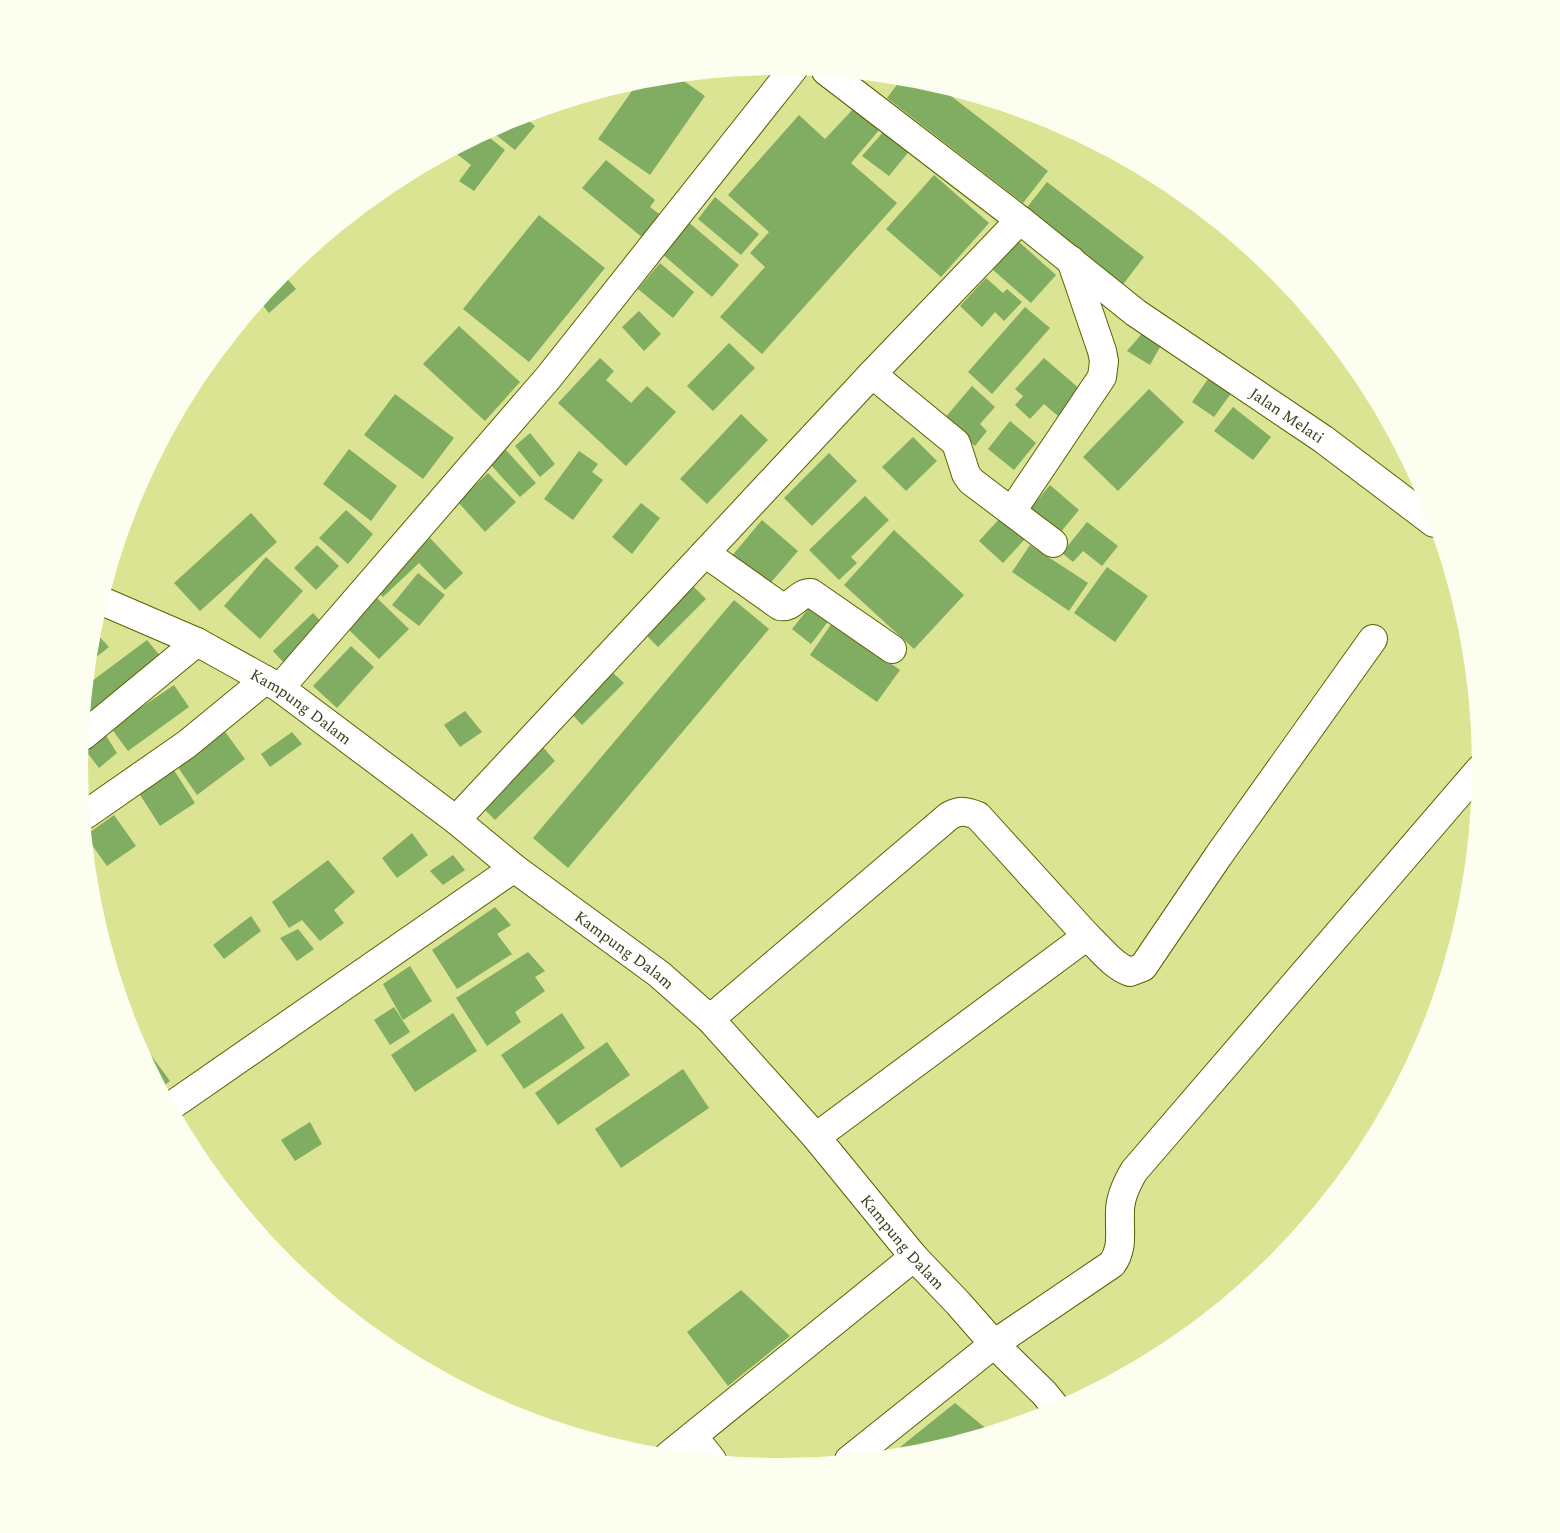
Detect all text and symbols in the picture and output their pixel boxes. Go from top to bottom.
street label: Jalan Melati [1244,382,1329,450]
street label: Kampung Dalam [246,663,357,751]
street label: Kampung Dalam [569,905,679,995]
street label: Kampung Dalam [854,1189,950,1296]

